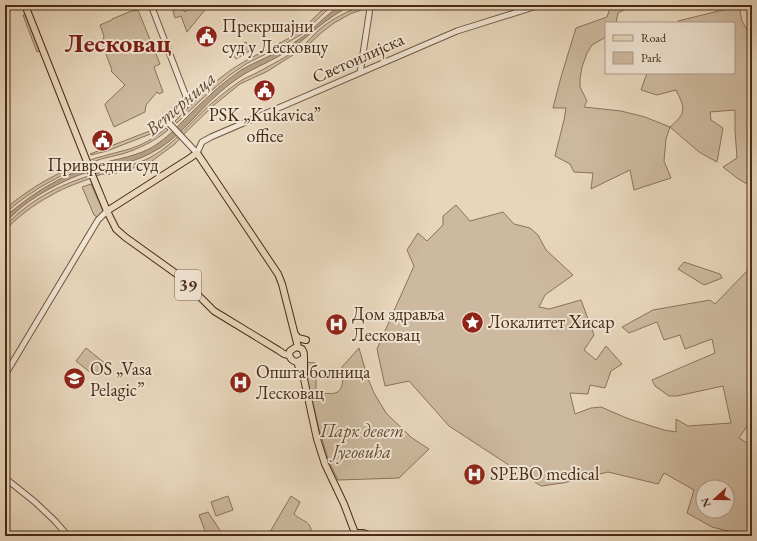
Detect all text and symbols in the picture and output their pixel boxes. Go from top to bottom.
place label: Прекршајни суд у Лесковцу [222,14,328,58]
legend [605,22,735,74]
public building icon: Прекршајни суд у Лесковцу [193,23,219,49]
district label: Лесковац [65,26,171,60]
street label: Светоилијска [308,27,408,88]
text: Road [641,30,667,46]
text: Park [641,50,662,66]
water label: Ветерница [139,66,221,142]
public building icon: PSK „Kukavica” office [252,77,278,103]
place label: PSK „Kukavica” office [209,103,321,147]
public building icon: Привредни суд [90,127,116,153]
place label: Привредни суд [47,153,159,176]
road number: 39 [175,270,201,300]
place label: Дом здравља Лесковац [352,302,445,346]
place icon: Локалитет Хисар [460,309,486,335]
place label: Локалитет Хисар [488,310,615,333]
hospital icon: Дом здравља Лесковац [323,311,349,337]
place label: OS „Vasa Pelagic” [90,357,153,401]
place label: Општа болница Лесковац [256,360,371,404]
school or university icon: OS „Vasa Pelagic” [62,366,88,392]
hospital icon: Општа болница Лесковац [228,369,254,395]
park label: Парк девет Југовића [319,419,404,464]
hospital icon: SPEBO medical [461,461,487,487]
place label: SPEBO medical [490,462,599,485]
north arrow [695,479,735,519]
text: N [697,496,714,509]

